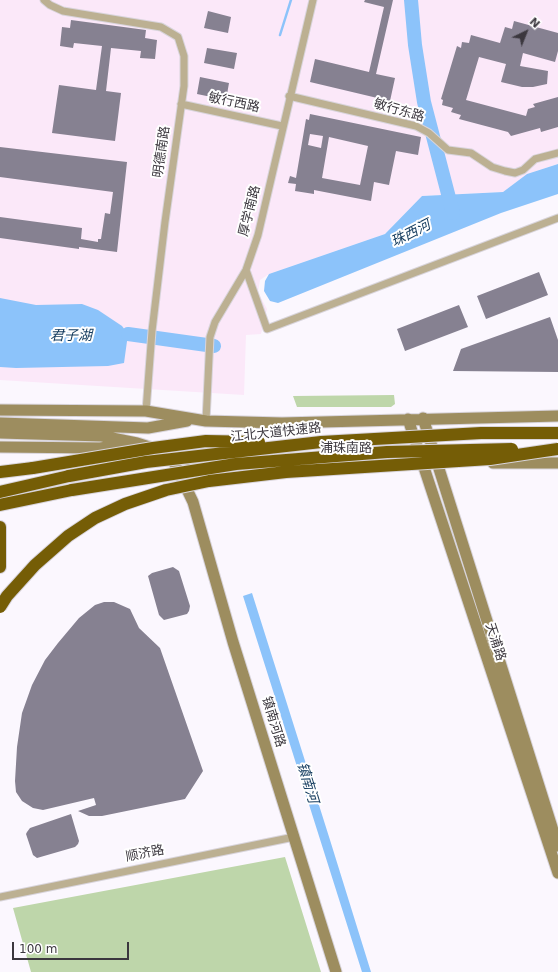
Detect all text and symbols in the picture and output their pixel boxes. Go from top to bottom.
north arrow [506,12,546,52]
text: N [527,15,542,31]
street label: 敏行西路 [207,90,261,116]
street label: 敏行东路 [372,96,426,126]
street label: 明德南路 [151,125,173,179]
street label: 厚学南路 [236,184,264,238]
water label: 珠西河 [388,217,434,251]
water label: 君子湖 [50,328,92,344]
street label: 江北大道快速路 [230,420,322,446]
street label: 浦珠南路 [320,441,372,457]
street label: 天浦路 [482,621,508,663]
street label: 镇南河路 [258,695,288,749]
water label: 镇南河 [293,760,321,806]
street label: 顺济路 [124,843,166,865]
scale bar [14,934,131,960]
text: 100 m [19,942,57,956]

